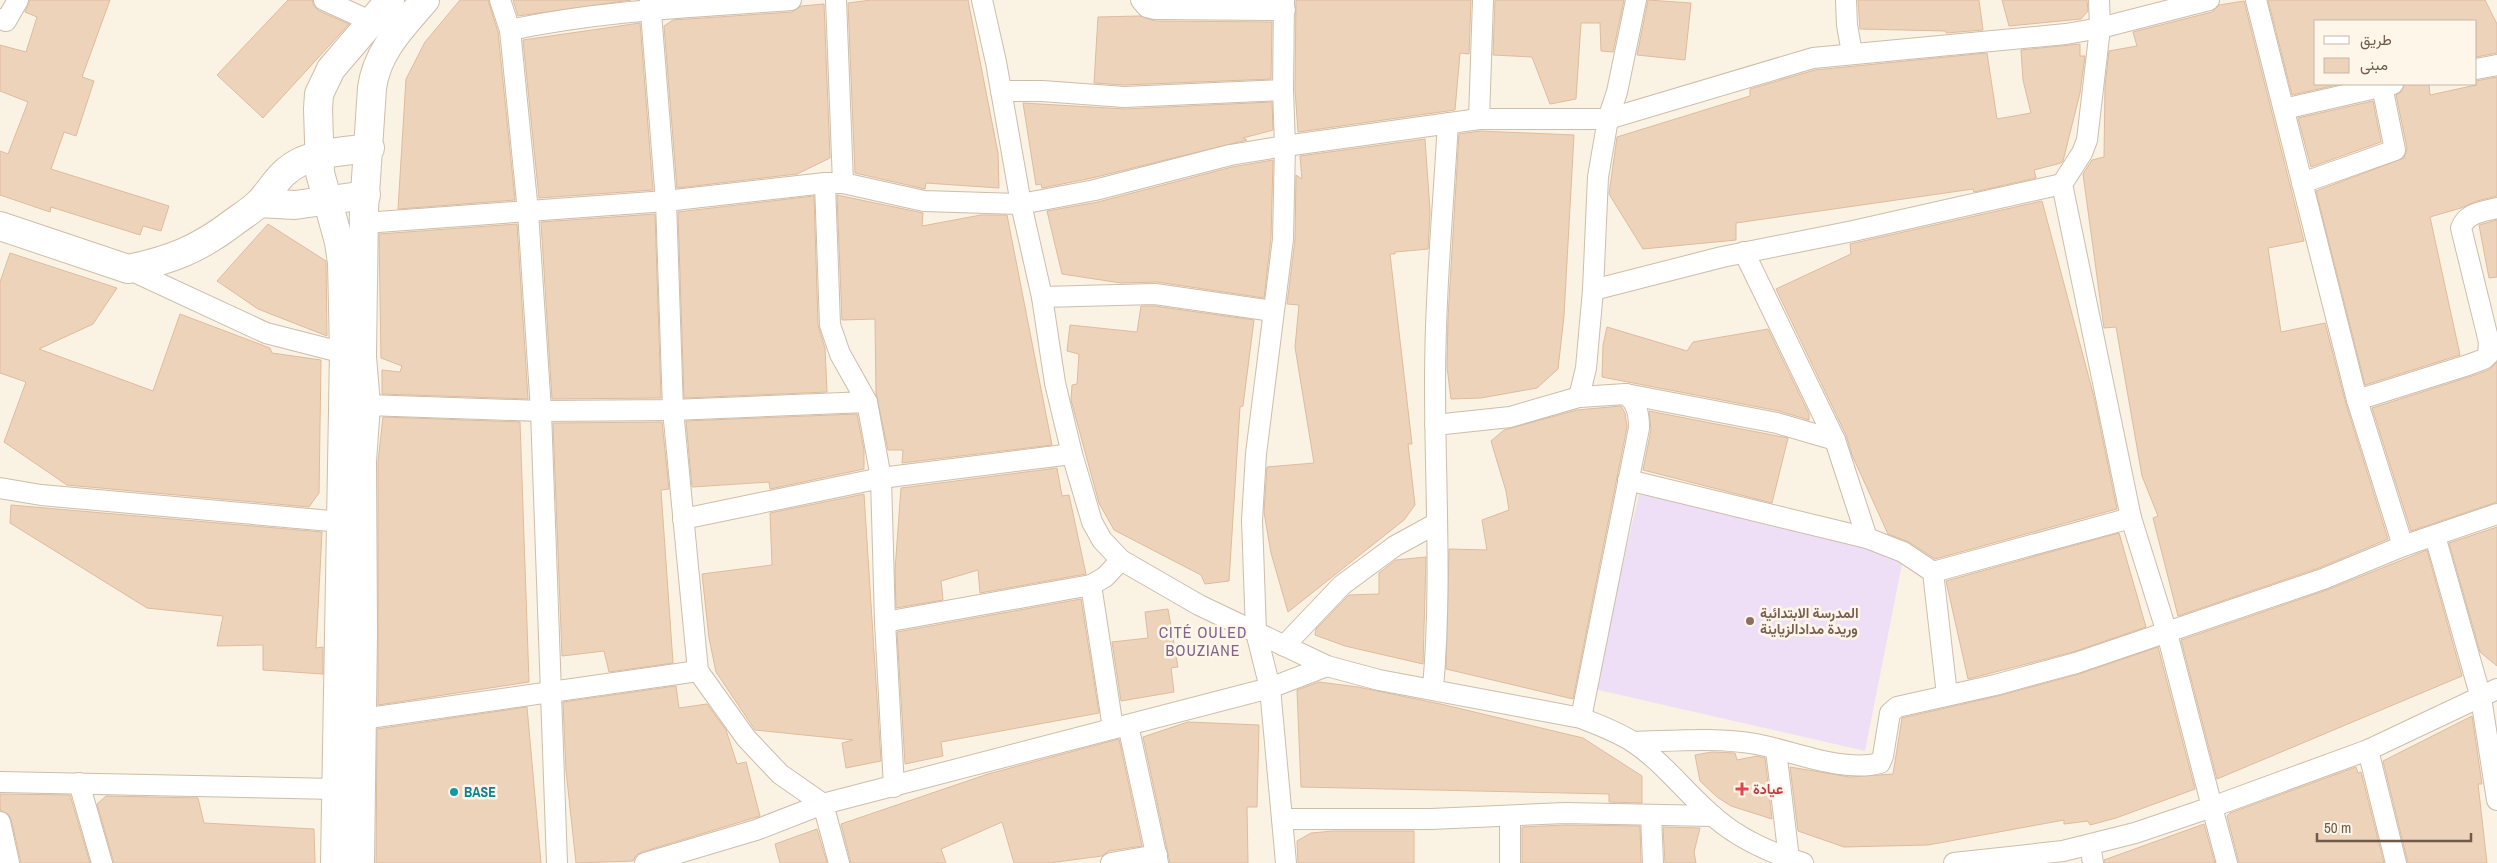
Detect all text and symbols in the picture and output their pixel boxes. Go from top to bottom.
legend [2314,20,2477,85]
text: طريق [2360,29,2392,50]
text: مبنى [2360,54,2388,75]
place label: المدرسة الابتدائية وريدة مدادالزياينة [1760,604,1859,638]
marker: المدرسة الابتدائية وريدة مدادالزياينة [1744,615,1756,627]
district label: CITÉ OULED BOUZIANE [1159,621,1247,661]
place label: عيادة [1753,780,1783,798]
marker: عيادة [1735,782,1749,796]
place label: BASE [464,783,496,801]
marker: BASE [448,786,460,798]
scale bar [2317,810,2471,842]
text: 50 m [2324,817,2351,838]

